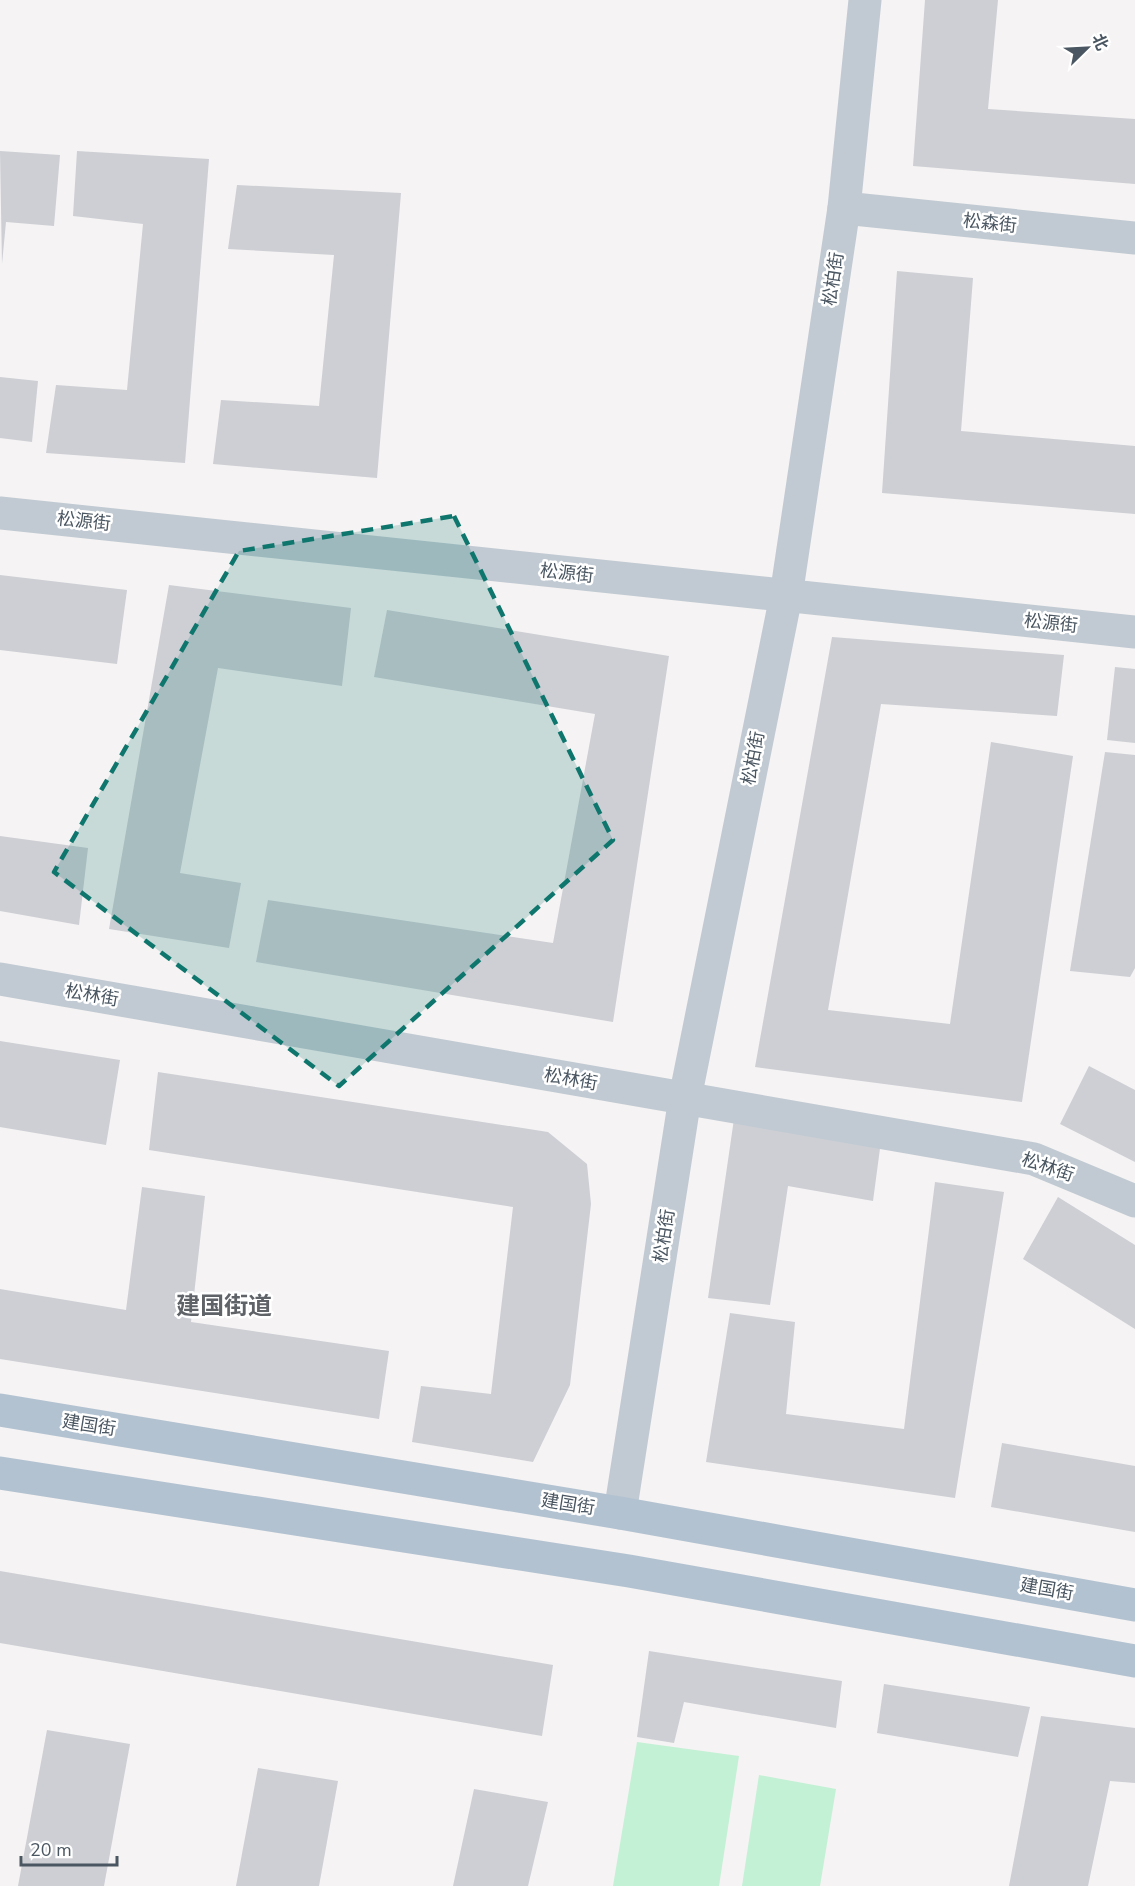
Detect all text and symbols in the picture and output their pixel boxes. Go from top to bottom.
north arrow [1057,18,1117,78]
text: 北 [1086,31,1113,54]
street label: 松森街 [962,208,1018,238]
street label: 松柏街 [817,250,849,308]
street label: 松源街 [56,506,112,536]
street label: 松源街 [539,558,595,588]
street label: 松源街 [1023,608,1079,638]
street label: 松柏街 [736,729,770,787]
street label: 松林街 [63,978,121,1012]
street label: 松林街 [542,1062,600,1096]
street label: 松林街 [1019,1147,1077,1187]
street label: 松柏街 [648,1207,680,1265]
district label: 建国街道 [176,1290,272,1322]
street label: 建国街 [60,1409,118,1441]
street label: 建国街 [539,1488,597,1520]
street label: 建国街 [1018,1572,1076,1606]
scale bar [21,1829,117,1867]
text: 20 m [30,1838,72,1862]

